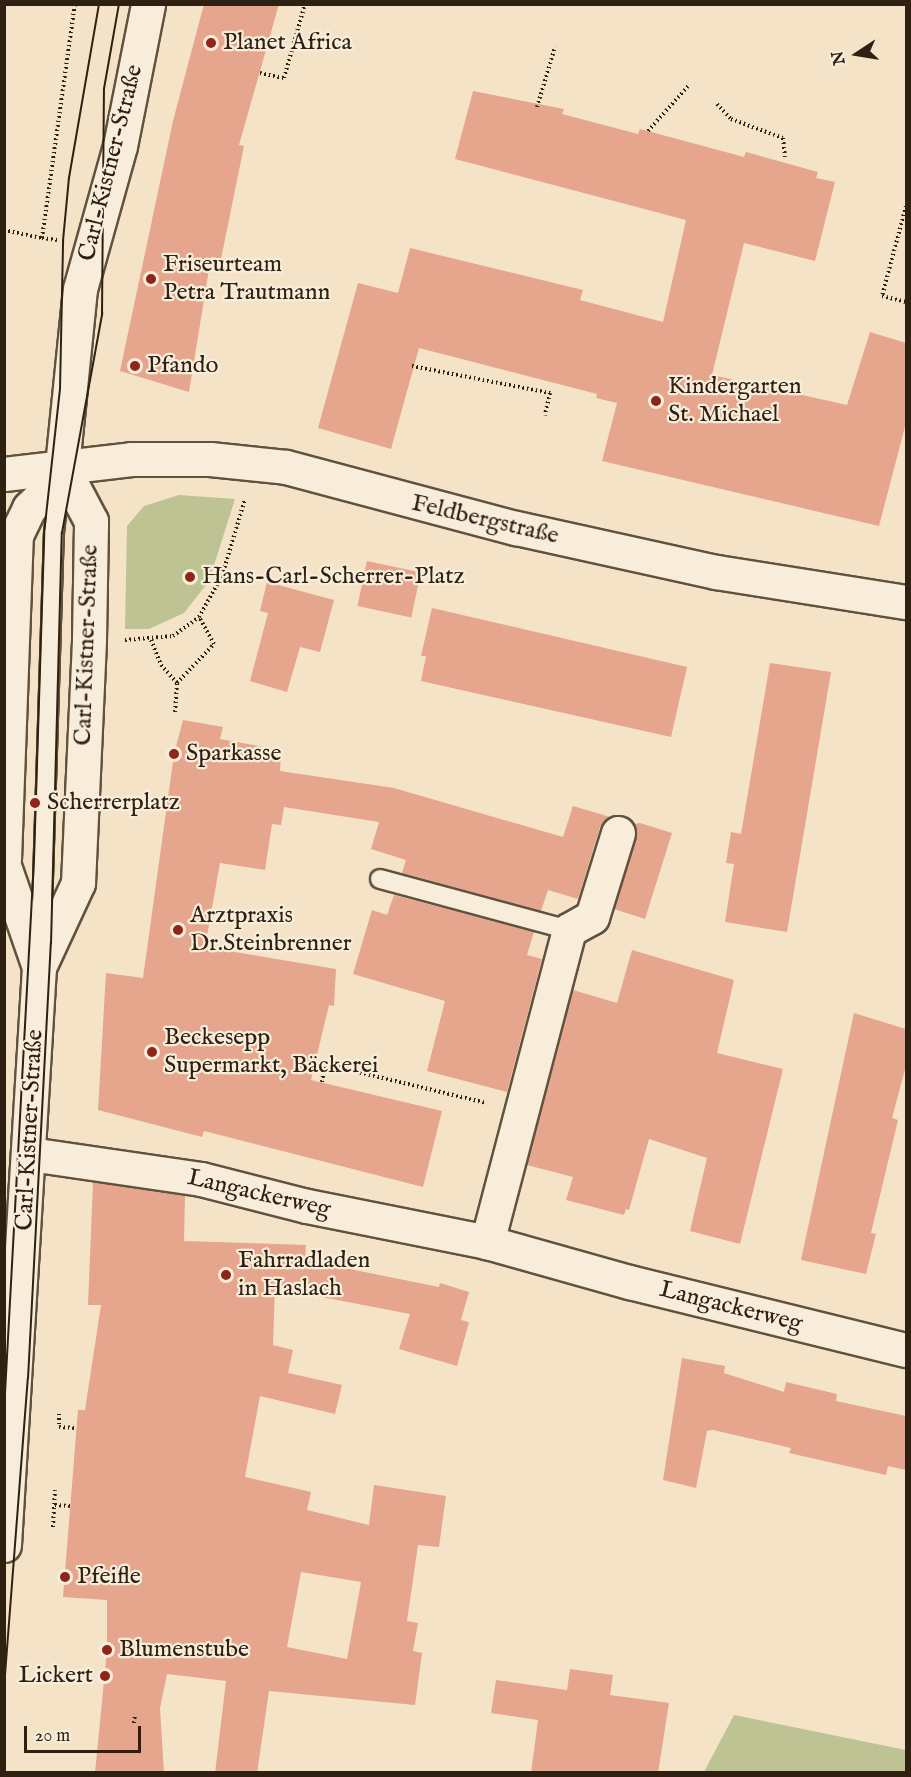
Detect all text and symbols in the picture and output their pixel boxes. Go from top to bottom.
north arrow [827,24,887,84]
place label: Planet Africa [223,29,352,57]
marker: Planet Africa [204,36,218,50]
text: N [828,49,851,67]
street label: Carl-Kistner-Straße [73,62,149,264]
place label: Friseurteam Petra Trautmann [163,251,330,307]
marker: Friseurteam Petra Trautmann [144,272,158,286]
place label: Pfando [147,352,218,380]
marker: Pfando [128,359,142,373]
place label: Kindergarten St. Michael [668,373,801,429]
marker: Kindergarten St. Michael [649,394,663,408]
street label: Feldbergstraße [409,489,561,551]
street label: Carl-Kistner-Straße [69,544,105,746]
place label: Hans-Carl-Scherrer-Platz [202,563,464,591]
marker: Hans-Carl-Scherrer-Platz [183,570,197,584]
place label: Sparkasse [186,740,282,768]
marker: Sparkasse [167,747,181,761]
place label: Scherrerplatz [47,789,180,817]
marker: Scherrerplatz [28,796,42,810]
place label: Arztpraxis Dr.Steinbrenner [190,902,352,958]
marker: Arztpraxis Dr.Steinbrenner [171,923,185,937]
place label: Beckesepp Supermarkt, Bäckerei [164,1024,378,1080]
street label: Carl-Kistner-Straße [10,1029,50,1231]
marker: Beckesepp Supermarkt, Bäckerei [145,1045,159,1059]
street label: Langackerweg [185,1164,333,1224]
place label: Fahrradladen in Haslach [238,1247,370,1303]
marker: Fahrradladen in Haslach [219,1268,233,1282]
street label: Langackerweg [657,1275,805,1339]
place label: Pfeifle [77,1563,141,1591]
marker: Pfeifle [58,1570,72,1584]
place label: Blumenstube [119,1636,249,1664]
marker: Blumenstube [100,1643,114,1657]
place label: Lickert [19,1662,93,1690]
marker: Lickert [98,1669,112,1683]
scale bar [27,1714,144,1752]
text: 20 m [35,1725,70,1748]

